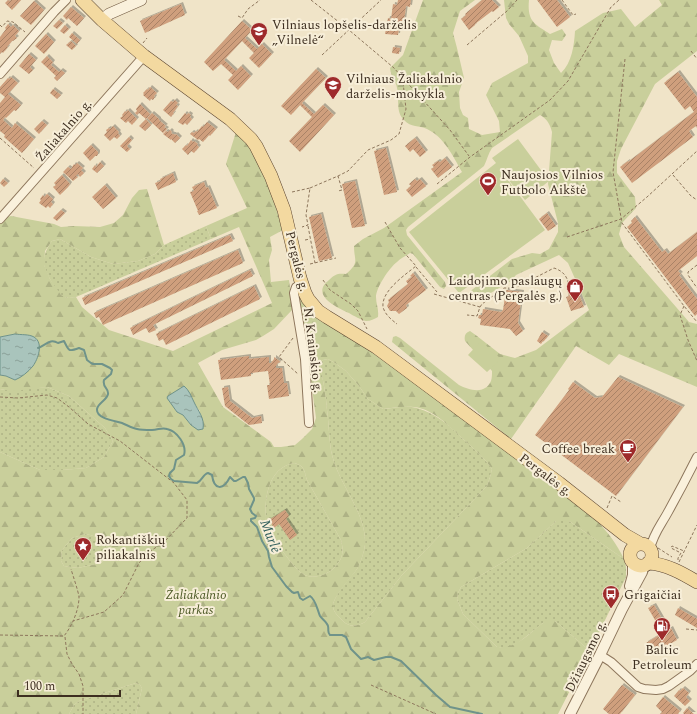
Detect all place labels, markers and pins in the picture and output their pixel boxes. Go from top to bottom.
place label: Vilniaus lopšelis-darželis „Vilnelė“ [272,15,417,50]
school or university icon: Vilniaus lopšelis-darželis „Vilnelė“ [249,21,269,46]
place label: Vilniaus Žaliakalnio darželis-mokykla [346,69,462,104]
school or university icon: Vilniaus Žaliakalnio darželis-mokykla [323,75,343,100]
place label: Naujosios Vilnios Futbolo Aikštė [501,165,603,200]
sports icon: Naujosios Vilnios Futbolo Aikštė [478,171,498,196]
place label: Laidojimo paslaugų centras (Pergalės g.) [448,271,562,306]
shop icon: Laidojimo paslaugų centras (Pergalės g.) [565,277,585,302]
cafe icon: Coffee break [618,438,638,463]
place label: Coffee break [541,439,615,459]
place label: Rokantiškių piliakalnis [96,530,165,565]
place icon: Rokantiškių piliakalnis [73,536,93,561]
bus stop icon: Grigaičiai [601,584,621,609]
place label: Grigaičiai [624,585,681,605]
fuel station icon: Baltic Petroleum [652,616,672,641]
place label: Baltic Petroleum [632,640,692,675]

